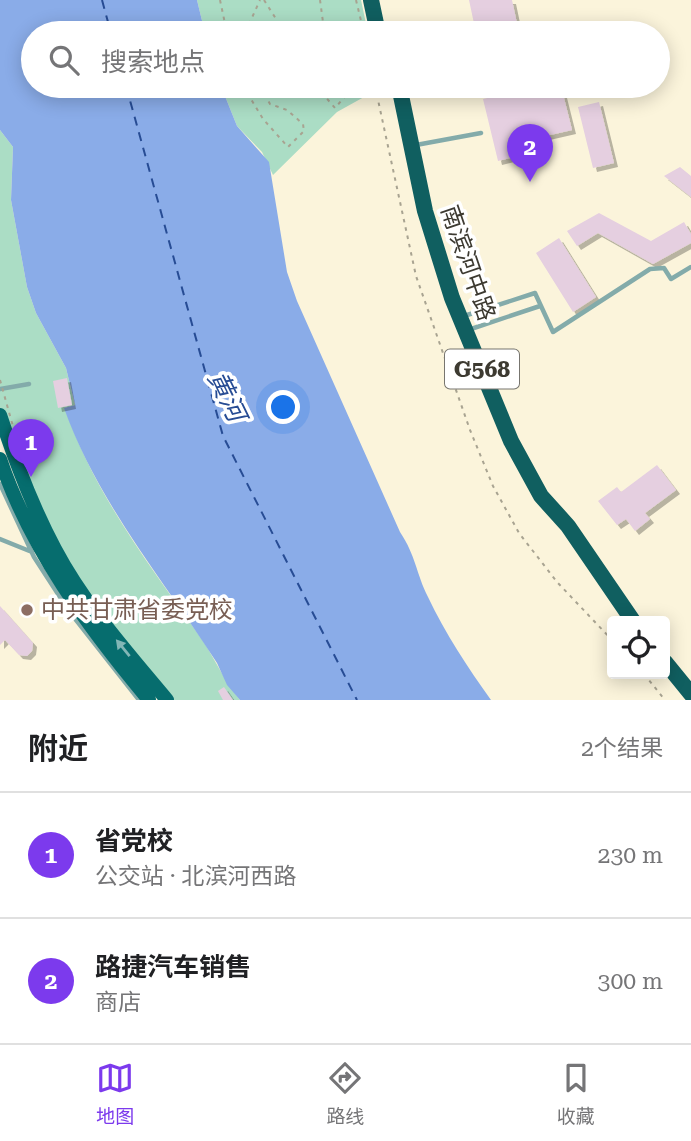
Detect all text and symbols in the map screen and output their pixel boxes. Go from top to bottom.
search box [21,21,670,98]
icon: search [45,41,83,79]
text: 搜索地点 [101,47,205,77]
pin: 2 [507,124,553,182]
street label: 南滨河中路 [435,202,501,324]
road number: G568 [445,350,519,388]
water label: 黄河 [202,366,254,430]
your location [266,390,300,424]
pin: 1 [8,419,54,477]
place label: 中共甘肃省委党校 [41,596,233,624]
marker: 中共甘肃省委党校 [19,602,35,618]
map controls [607,616,670,679]
button: locate [607,616,670,679]
one-way arrow [116,639,131,657]
text: 附近 [28,731,88,766]
text: 2个结果 [581,735,663,762]
text: 省党校 [95,826,173,856]
text: 1 [45,842,57,869]
text: 230 m [598,842,663,869]
text: 公交站 · 北滨河西路 [95,863,296,890]
text: 路捷汽车销售 [95,952,251,982]
text: 2 [45,968,57,995]
text: 300 m [598,968,663,995]
text: 商店 [95,989,141,1016]
tab: 地图 [96,1059,134,1128]
tab: 路线 [326,1059,365,1128]
tab: 收藏 [557,1059,595,1128]

